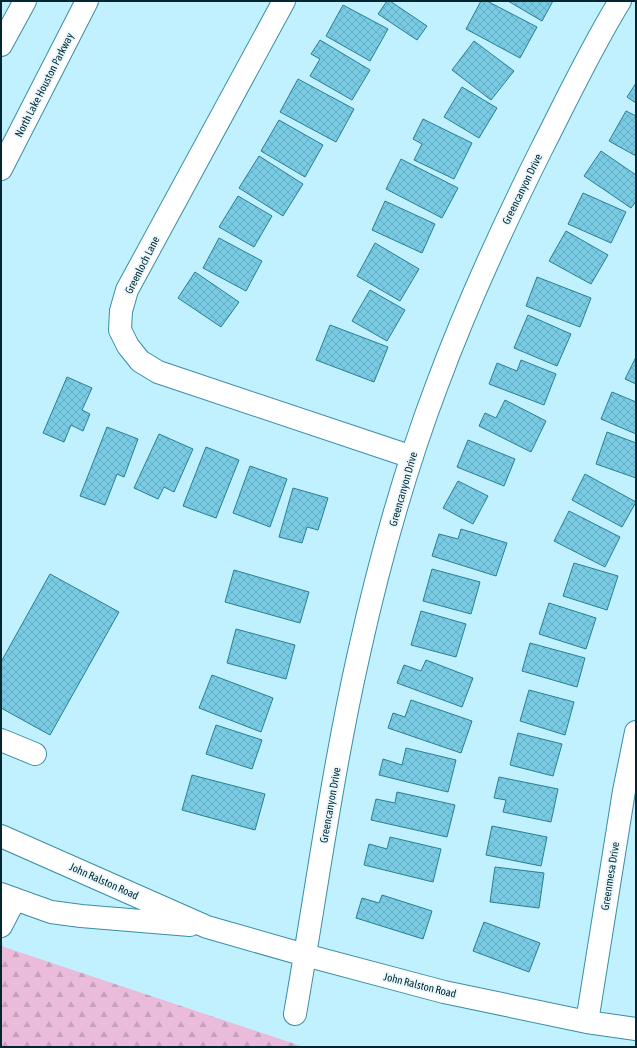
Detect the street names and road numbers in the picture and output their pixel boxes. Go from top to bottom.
street label: North Lake Houston Parkway [12,30,76,139]
street label: Greencanyon Drive [500,152,544,226]
street label: Greenloch Lane [122,234,162,296]
street label: Greencanyon Drive [387,451,419,527]
street label: Greencanyon Drive [317,766,343,844]
street label: Greenmesa Drive [599,841,621,911]
street label: John Ralston Road [68,860,140,902]
street label: John Ralston Road [382,970,458,1000]

